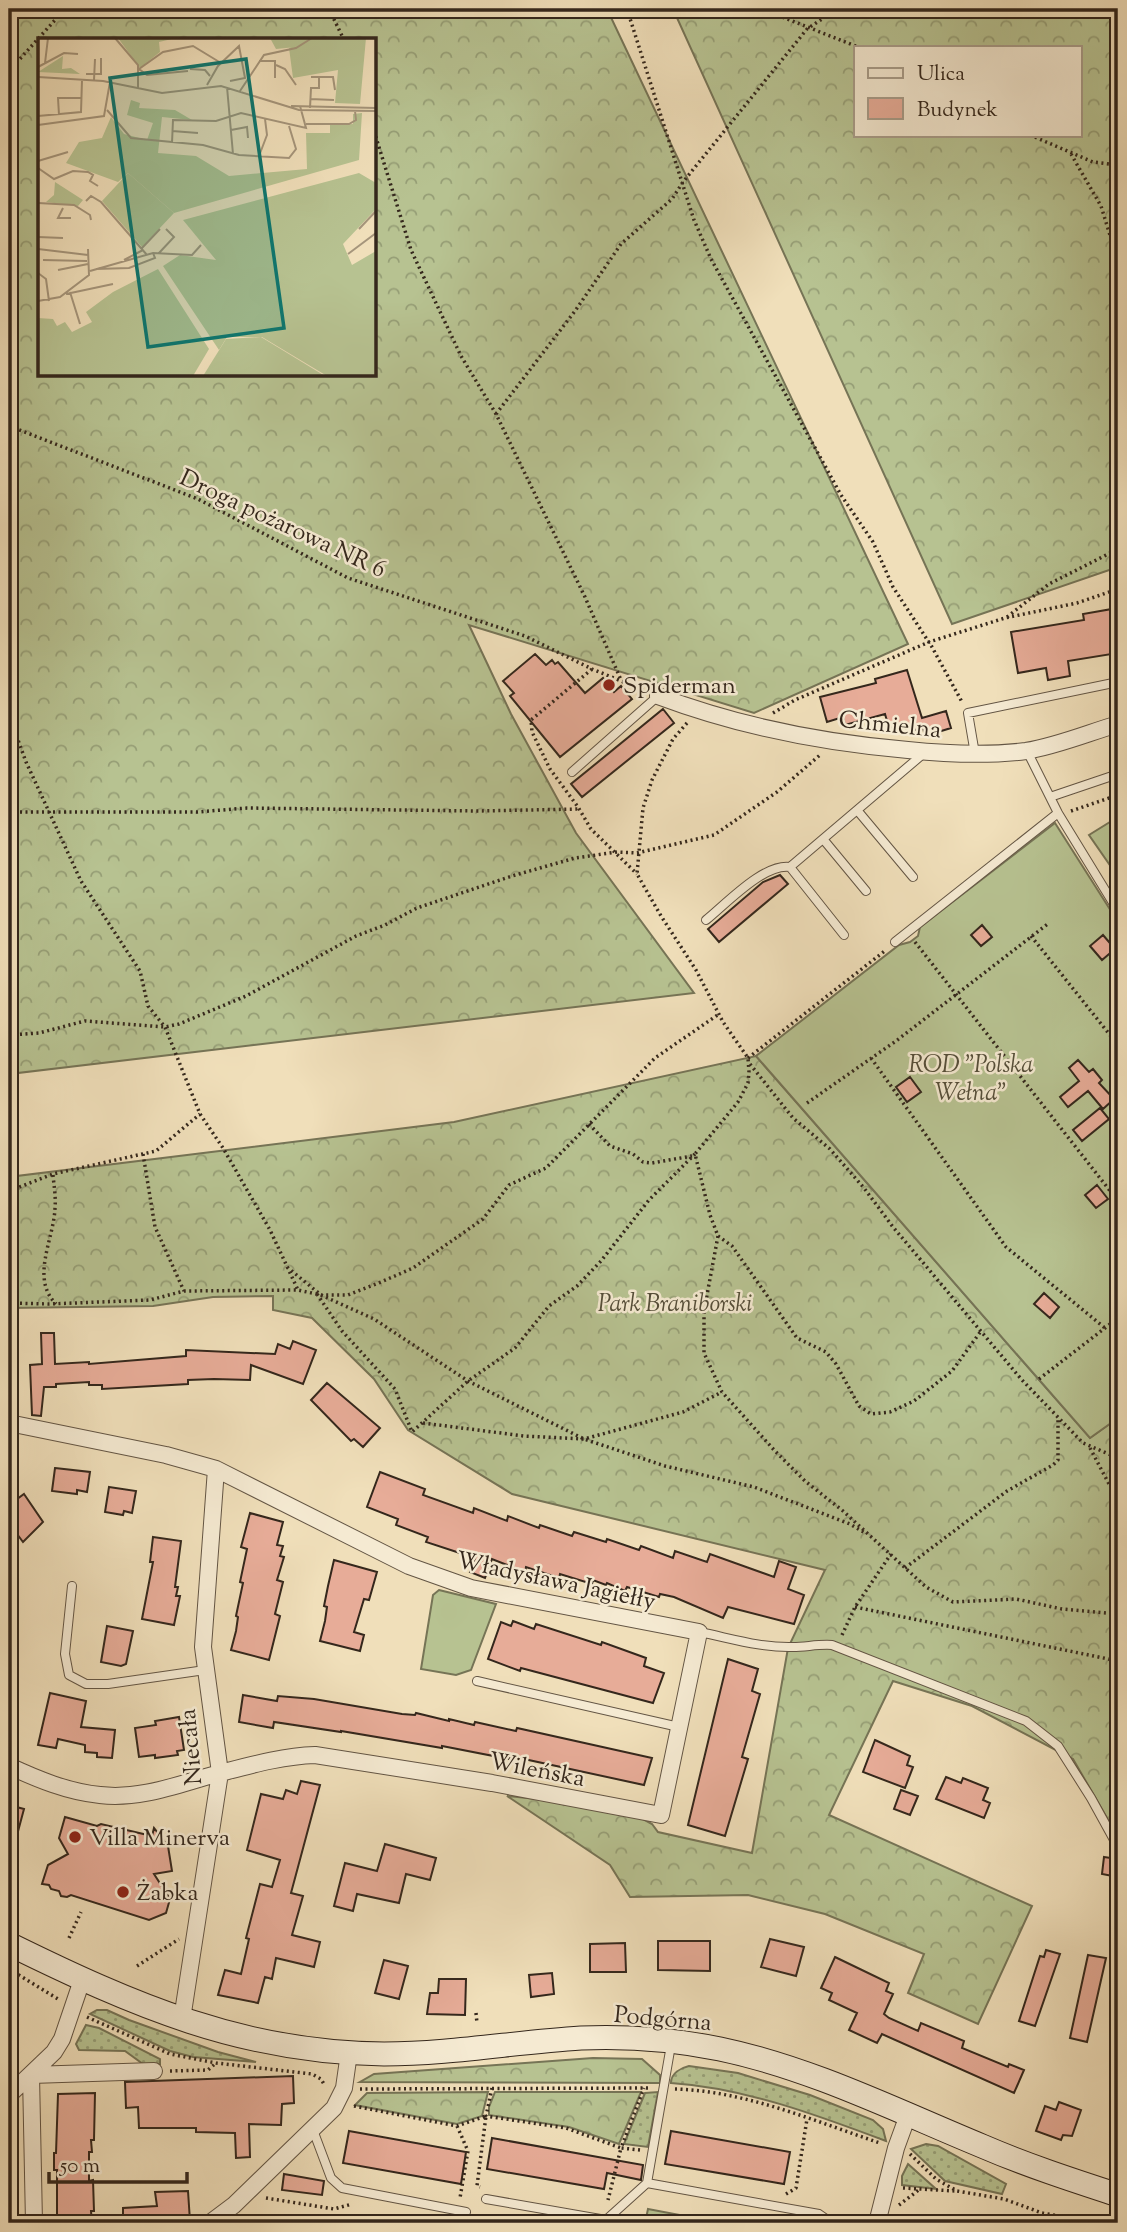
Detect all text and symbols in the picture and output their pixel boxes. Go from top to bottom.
inset map [38,38,376,376]
legend [854,46,1082,136]
text: Ulica [917,60,965,90]
text: Budynek [917,96,998,126]
street label: Droga pożarowa NR 6 [173,462,391,588]
place label: Spiderman [623,670,736,704]
marker: Spiderman [601,677,617,693]
street label: Chmielna [837,704,943,748]
park label: ROD "Polska Wełna" [909,1049,1033,1111]
park label: Park Braniborski [598,1288,752,1322]
street label: Władysława Jagiełły [453,1544,658,1620]
street label: Niecała [172,1707,212,1786]
street label: Wileńska [486,1745,588,1797]
place label: Villa Minerva [89,1822,230,1856]
marker: Villa Minerva [67,1829,83,1845]
place label: Żabka [137,1877,199,1911]
marker: Żabka [115,1884,131,1900]
street label: Podgórna [613,1999,713,2041]
scale bar [49,2141,187,2185]
text: 50 m [59,2152,100,2182]

